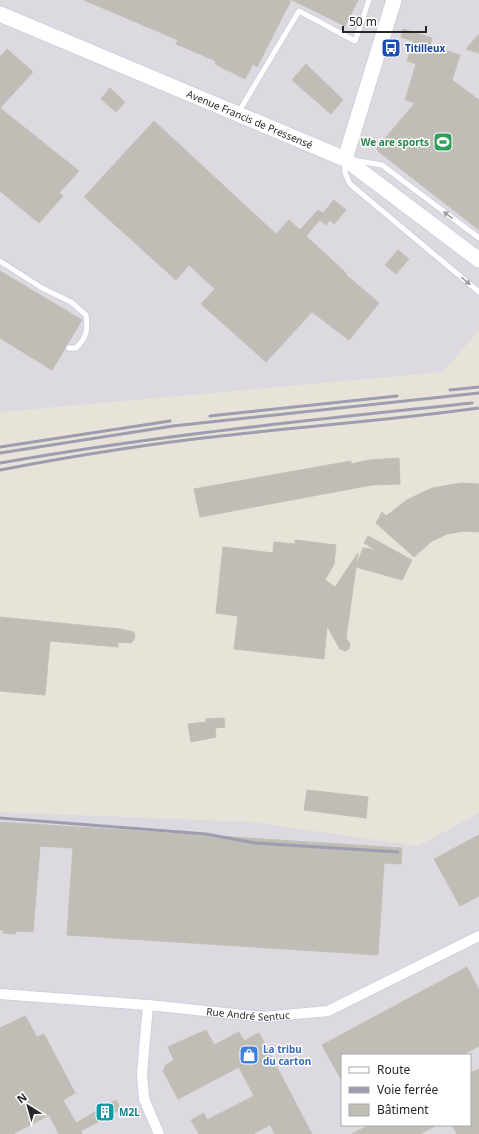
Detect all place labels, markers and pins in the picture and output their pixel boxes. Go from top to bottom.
bus stop icon: Titilleux [380,37,402,59]
place label: Titilleux [405,41,446,55]
sports icon: We are sports [432,131,454,153]
place label: We are sports [361,135,429,149]
place label: La tribu du carton [263,1042,311,1068]
shop icon: La tribu du carton [238,1044,260,1066]
building icon: M2L [94,1101,116,1123]
place label: M2L [119,1105,140,1119]

